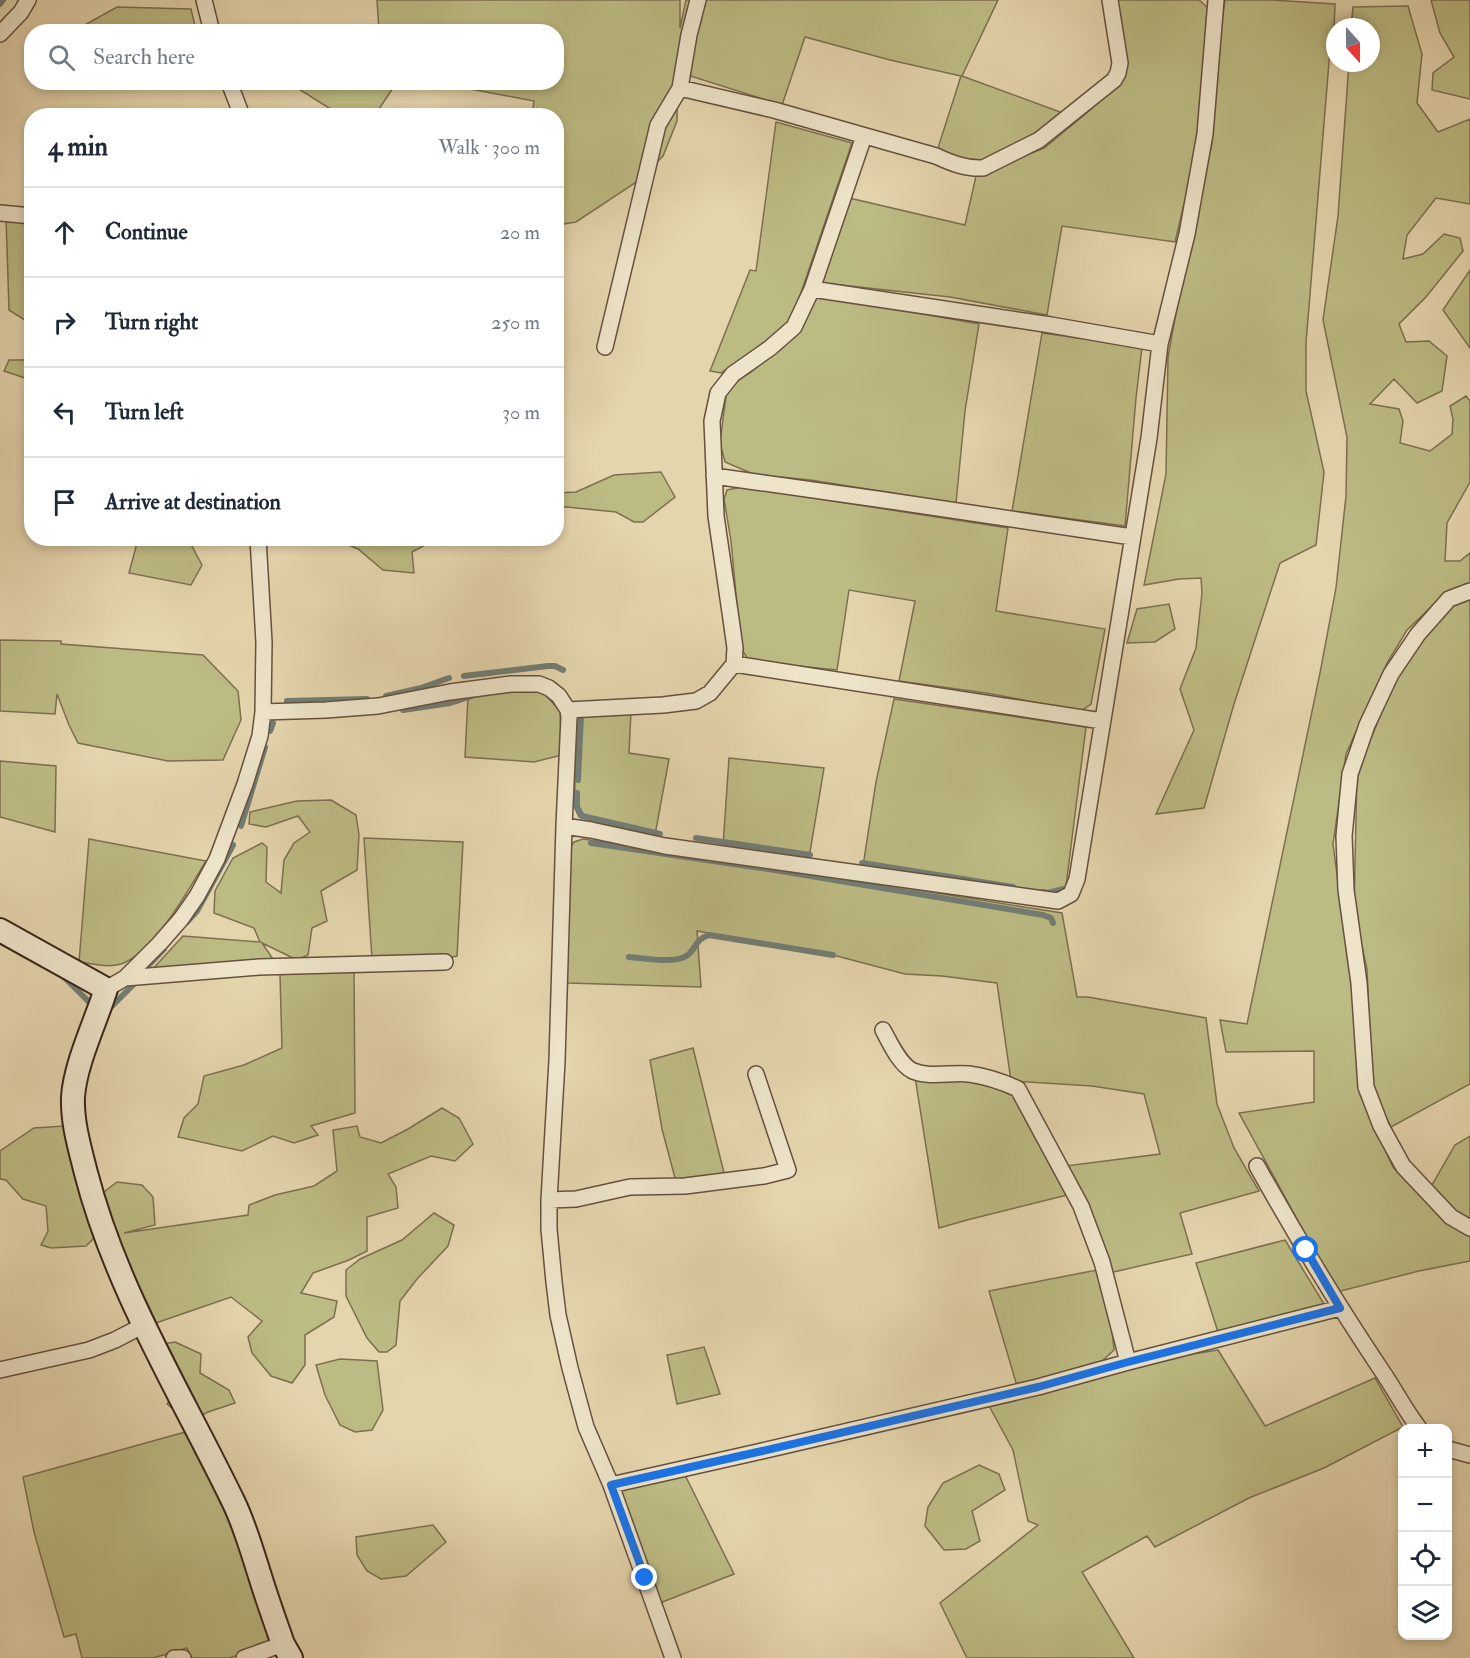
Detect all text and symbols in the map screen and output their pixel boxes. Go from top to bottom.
north arrow [1326,18,1380,72]
search box [24,24,564,90]
icon: search [45,41,78,74]
text: Search here [93,43,195,71]
text: 4 min [48,131,108,163]
text: Walk · 300 m [438,135,540,160]
icon: ahead [48,216,81,249]
text: Continue [105,218,188,246]
text: 20 m [500,220,540,245]
icon: right [48,306,81,339]
text: Turn right [105,308,198,336]
text: 250 m [491,310,540,335]
icon: left [48,396,81,429]
text: Turn left [105,398,184,426]
text: 30 m [502,400,540,425]
icon: arrive [48,486,81,519]
text: Arrive at destination [105,488,281,516]
route start [1292,1236,1318,1262]
map controls [1398,1424,1452,1640]
button: + [1398,1424,1452,1478]
button: − [1398,1478,1452,1532]
button: locate [1398,1532,1452,1586]
route end [631,1564,657,1590]
button: layers [1398,1586,1452,1640]

